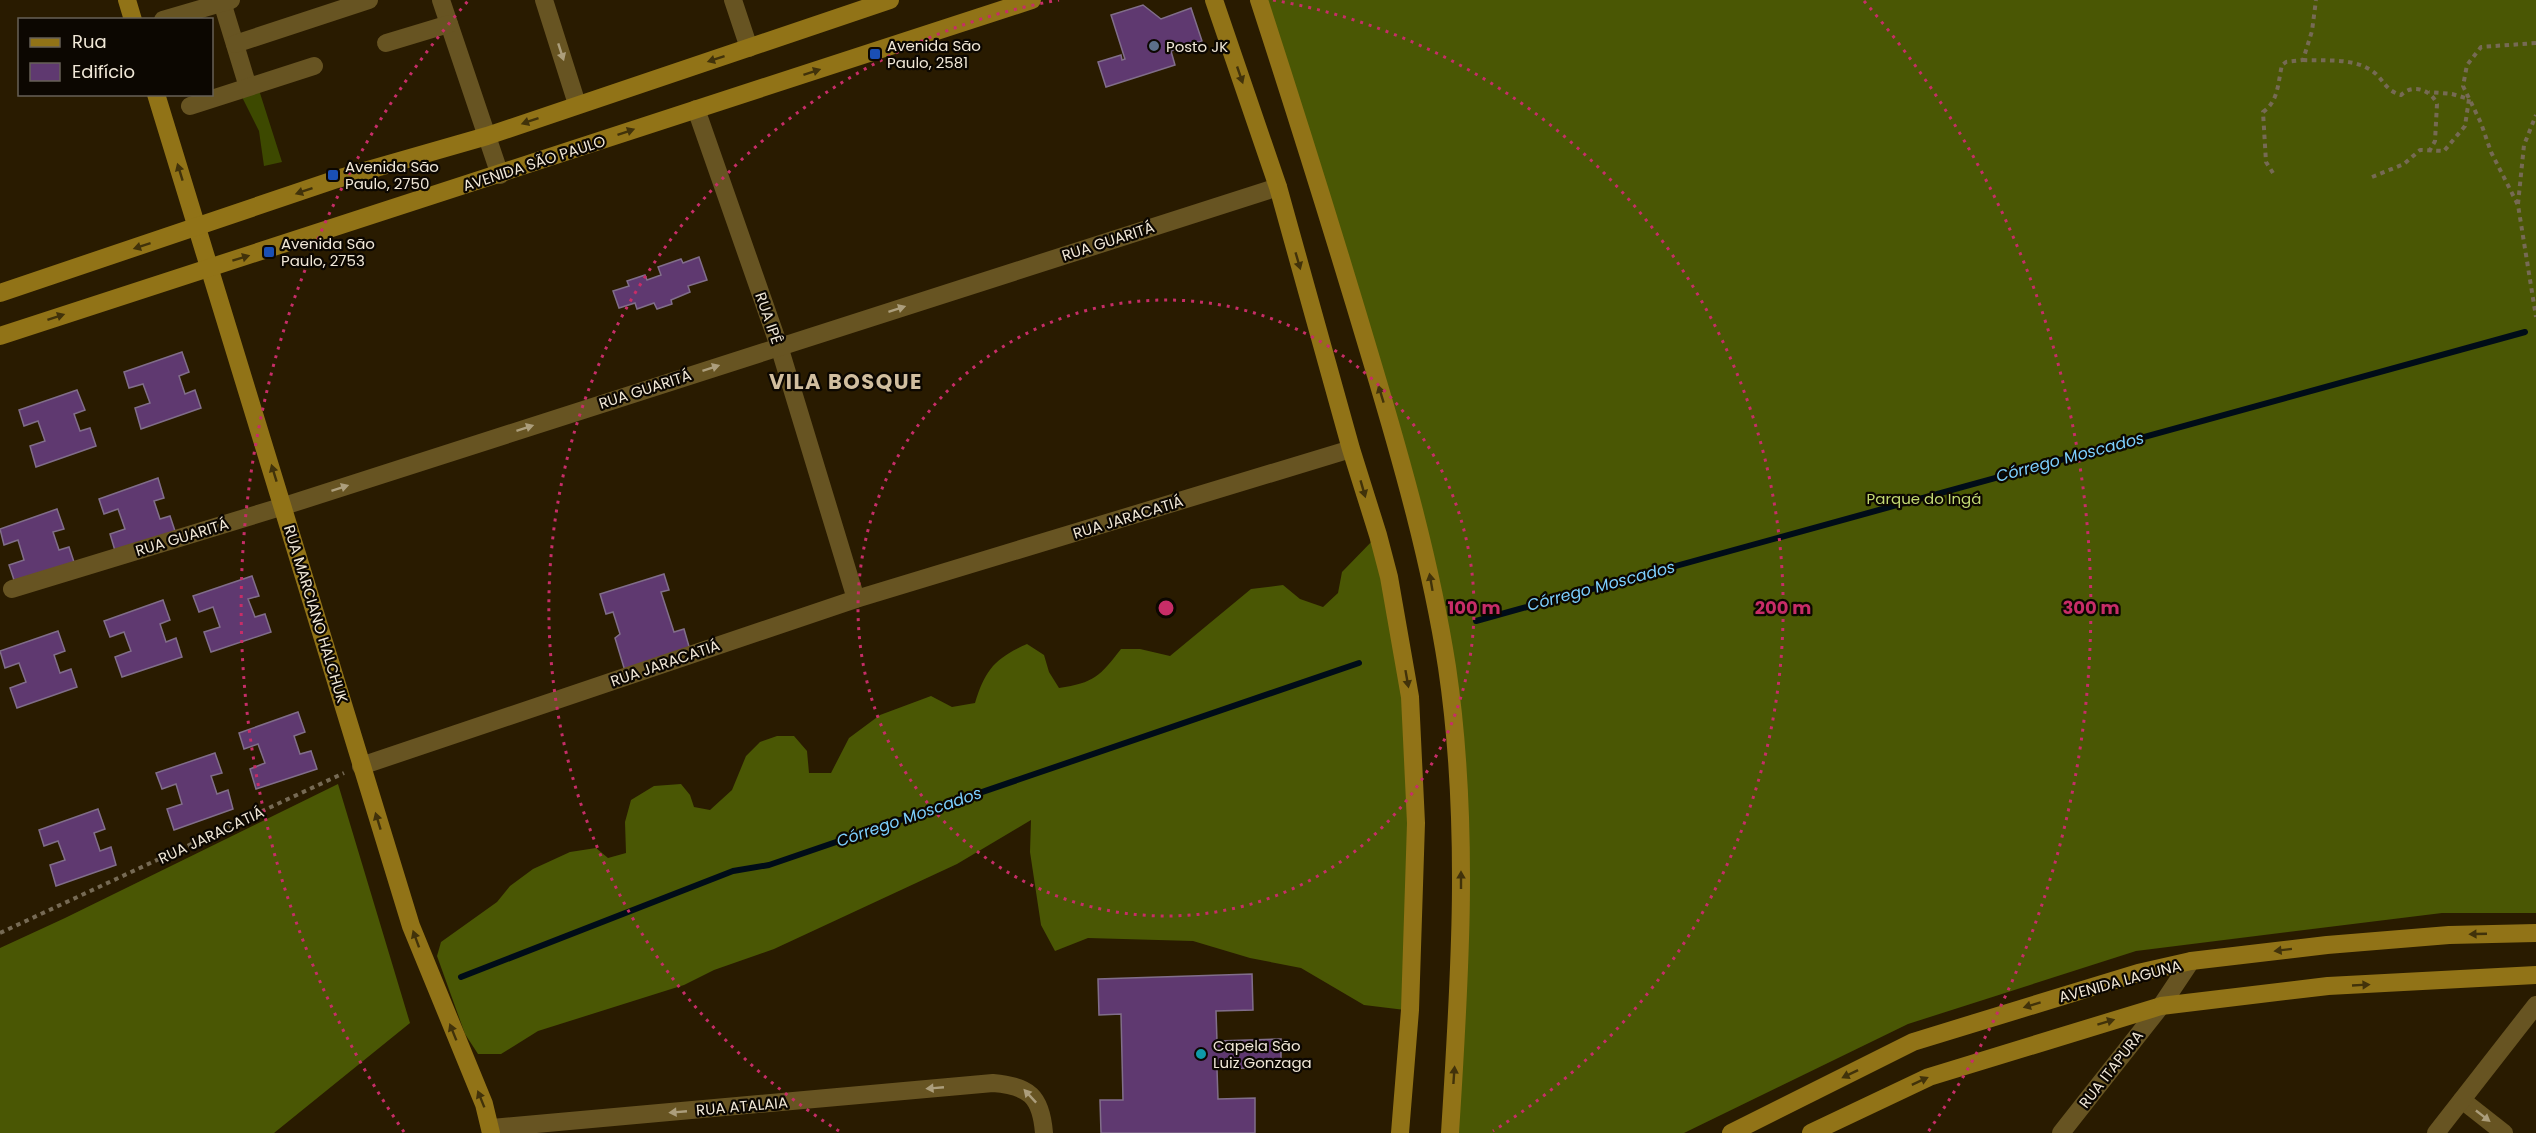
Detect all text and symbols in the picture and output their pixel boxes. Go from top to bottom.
legend [18,18,213,96]
text: Rua [72,29,107,54]
place label: Avenida São Paulo, 2581 [887,35,981,73]
place label: Posto JK [1166,36,1228,57]
marker: Posto JK [1147,39,1161,53]
one-way arrow [557,43,566,61]
marker: Avenida São Paulo, 2581 [868,47,882,61]
one-way arrow [706,55,724,64]
text: Edifício [72,59,135,84]
one-way arrow [1235,66,1245,84]
one-way arrow [803,67,821,76]
one-way arrow [521,116,539,126]
one-way arrow [617,127,635,137]
street label: AVENIDA SÃO PAULO [460,130,608,196]
place label: Avenida São Paulo, 2750 [345,156,439,194]
one-way arrow [175,163,184,181]
marker: Avenida São Paulo, 2750 [326,168,340,182]
one-way arrow [295,186,313,196]
street label: RUA GUARITÁ [1059,216,1157,266]
place label: Avenida São Paulo, 2753 [281,233,375,271]
one-way arrow [133,241,151,251]
marker: Avenida São Paulo, 2753 [262,245,276,259]
one-way arrow [1294,252,1303,270]
one-way arrow [232,253,250,262]
street label: RUA IPÊ [750,289,788,347]
one-way arrow [888,303,906,313]
one-way arrow [47,312,65,322]
one-way arrow [702,363,720,372]
street label: RUA GUARITÁ [596,364,694,414]
district label: VILA BOSQUE [769,367,923,396]
one-way arrow [1376,384,1385,402]
one-way arrow [516,423,534,432]
water label: Córrego Moscados [1993,426,2147,488]
one-way arrow [269,464,278,482]
one-way arrow [1359,480,1368,498]
one-way arrow [331,482,349,492]
park label: Parque do Ingá [1867,488,1981,509]
street label: RUA JARACATIÁ [1070,490,1186,544]
street label: RUA GUARITÁ [133,513,231,561]
street label: RUA MARCIANO HALCHUK [279,522,353,706]
water label: Córrego Moscados [1524,555,1678,617]
one-way arrow [1427,572,1436,591]
text: 100 m [1447,595,1501,620]
text: 200 m [1755,595,1811,620]
text: 300 m [2062,595,2120,620]
centre of rings [1156,598,1176,618]
street label: RUA JARACATIÁ [608,634,722,692]
one-way arrow [1403,669,1412,688]
water label: Córrego Moscados [833,781,985,853]
street label: RUA JARACATIÁ [155,801,267,869]
one-way arrow [373,812,382,830]
one-way arrow [1456,870,1466,889]
one-way arrow [410,930,420,948]
one-way arrow [2468,930,2487,939]
one-way arrow [2274,945,2293,955]
street label: AVENIDA LAGUNA [2056,955,2184,1007]
one-way arrow [2351,980,2370,989]
one-way arrow [2023,1001,2041,1011]
one-way arrow [2097,1017,2115,1026]
one-way arrow [448,1023,458,1041]
street label: RUA ITAPURA [2074,1026,2148,1112]
place label: Capela São Luiz Gonzaga [1213,1035,1312,1073]
marker: Capela São Luiz Gonzaga [1194,1047,1208,1061]
one-way arrow [1449,1065,1459,1084]
one-way arrow [1841,1068,1859,1078]
one-way arrow [1912,1076,1929,1085]
one-way arrow [925,1084,944,1093]
one-way arrow [1024,1089,1037,1104]
one-way arrow [476,1090,485,1108]
street label: RUA ATALAIA [695,1092,789,1120]
one-way arrow [668,1107,687,1117]
one-way arrow [2475,1110,2491,1123]

